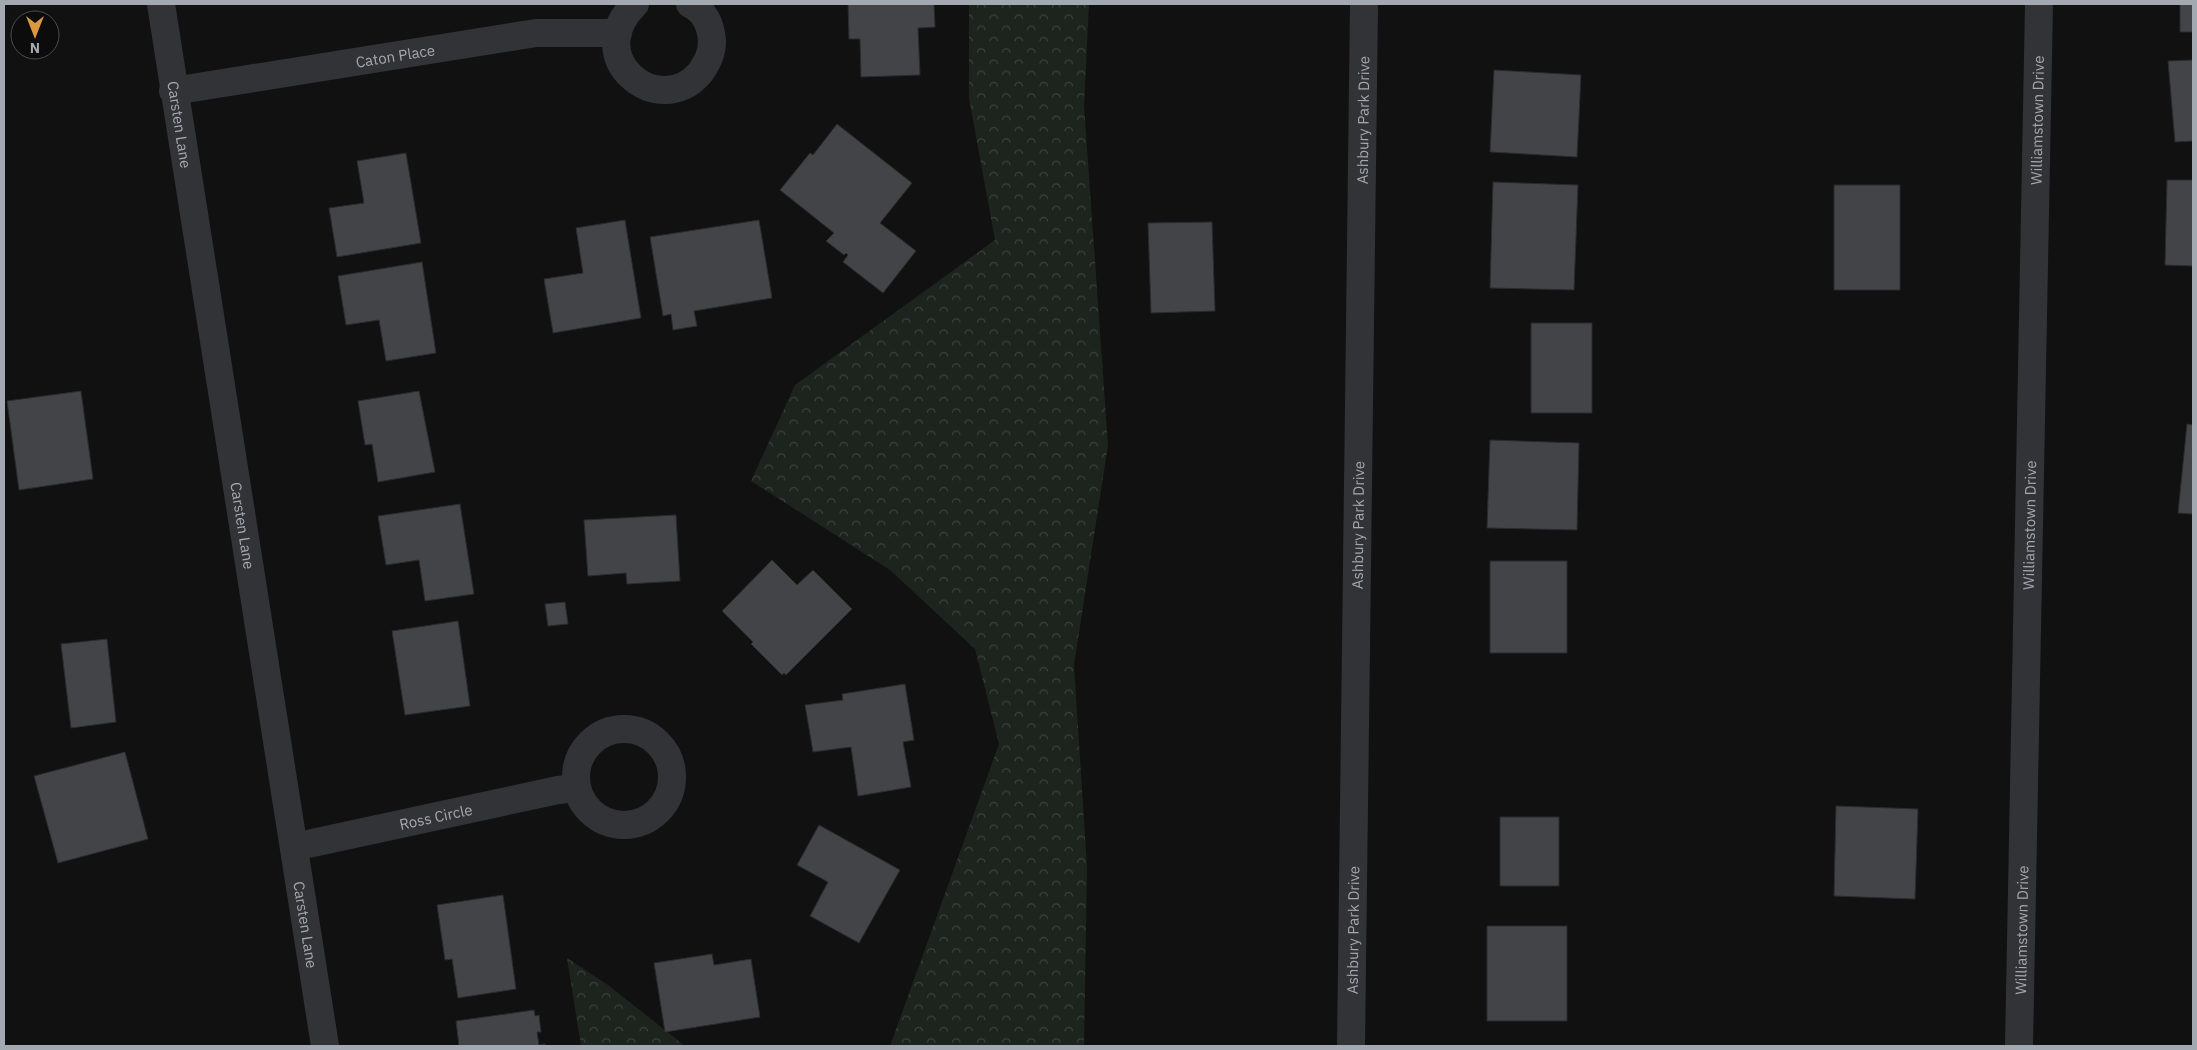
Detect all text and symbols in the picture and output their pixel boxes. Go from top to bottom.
north arrow [10,10,60,60]
text: N [30,39,40,57]
street label: Caton Place [354,40,436,71]
street label: Williamstown Drive [2026,55,2048,185]
street label: Ashbury Park Drive [1352,56,1373,184]
street label: Carsten Lane [164,80,196,169]
street label: Williamstown Drive [2018,460,2040,590]
street label: Ashbury Park Drive [1347,461,1368,589]
street label: Carsten Lane [227,481,259,570]
street label: Ross Circle [397,799,474,834]
street label: Williamstown Drive [2010,865,2032,995]
street label: Ashbury Park Drive [1342,866,1363,994]
street label: Carsten Lane [290,880,322,970]

